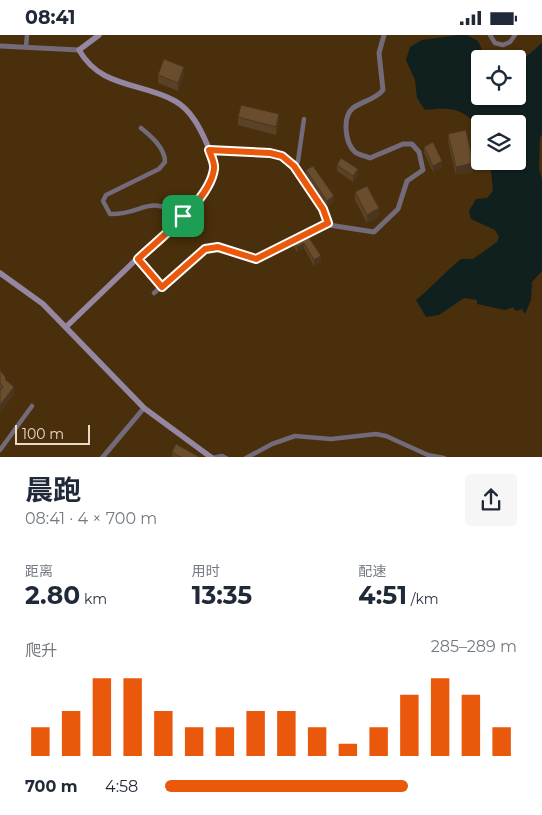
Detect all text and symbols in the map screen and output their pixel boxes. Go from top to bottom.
text: 08:41 [25,6,75,29]
map controls [471,50,526,170]
button: locate [471,50,526,105]
button: layers [471,115,526,170]
pin [162,195,204,237]
icon: arrive [169,202,197,230]
scale bar [15,423,90,446]
text: 100 m [22,425,64,443]
text: 晨跑 [25,473,81,507]
button: share [465,474,517,526]
text: 08:41 · 4 × 700 m [25,509,157,528]
text: 距离 [25,562,53,580]
text: 用时 [192,562,220,580]
text: 配速 [358,562,386,580]
text: 2.80 [25,580,80,610]
text: 13:35 [192,580,252,610]
text: 4:51 [358,580,407,610]
text: km [80,590,107,608]
text: /km [407,590,439,608]
text: 285–289 m [431,637,517,656]
text: 爬升 [25,641,57,660]
text: 700 m [25,777,78,796]
text: 4:58 [105,777,138,796]

